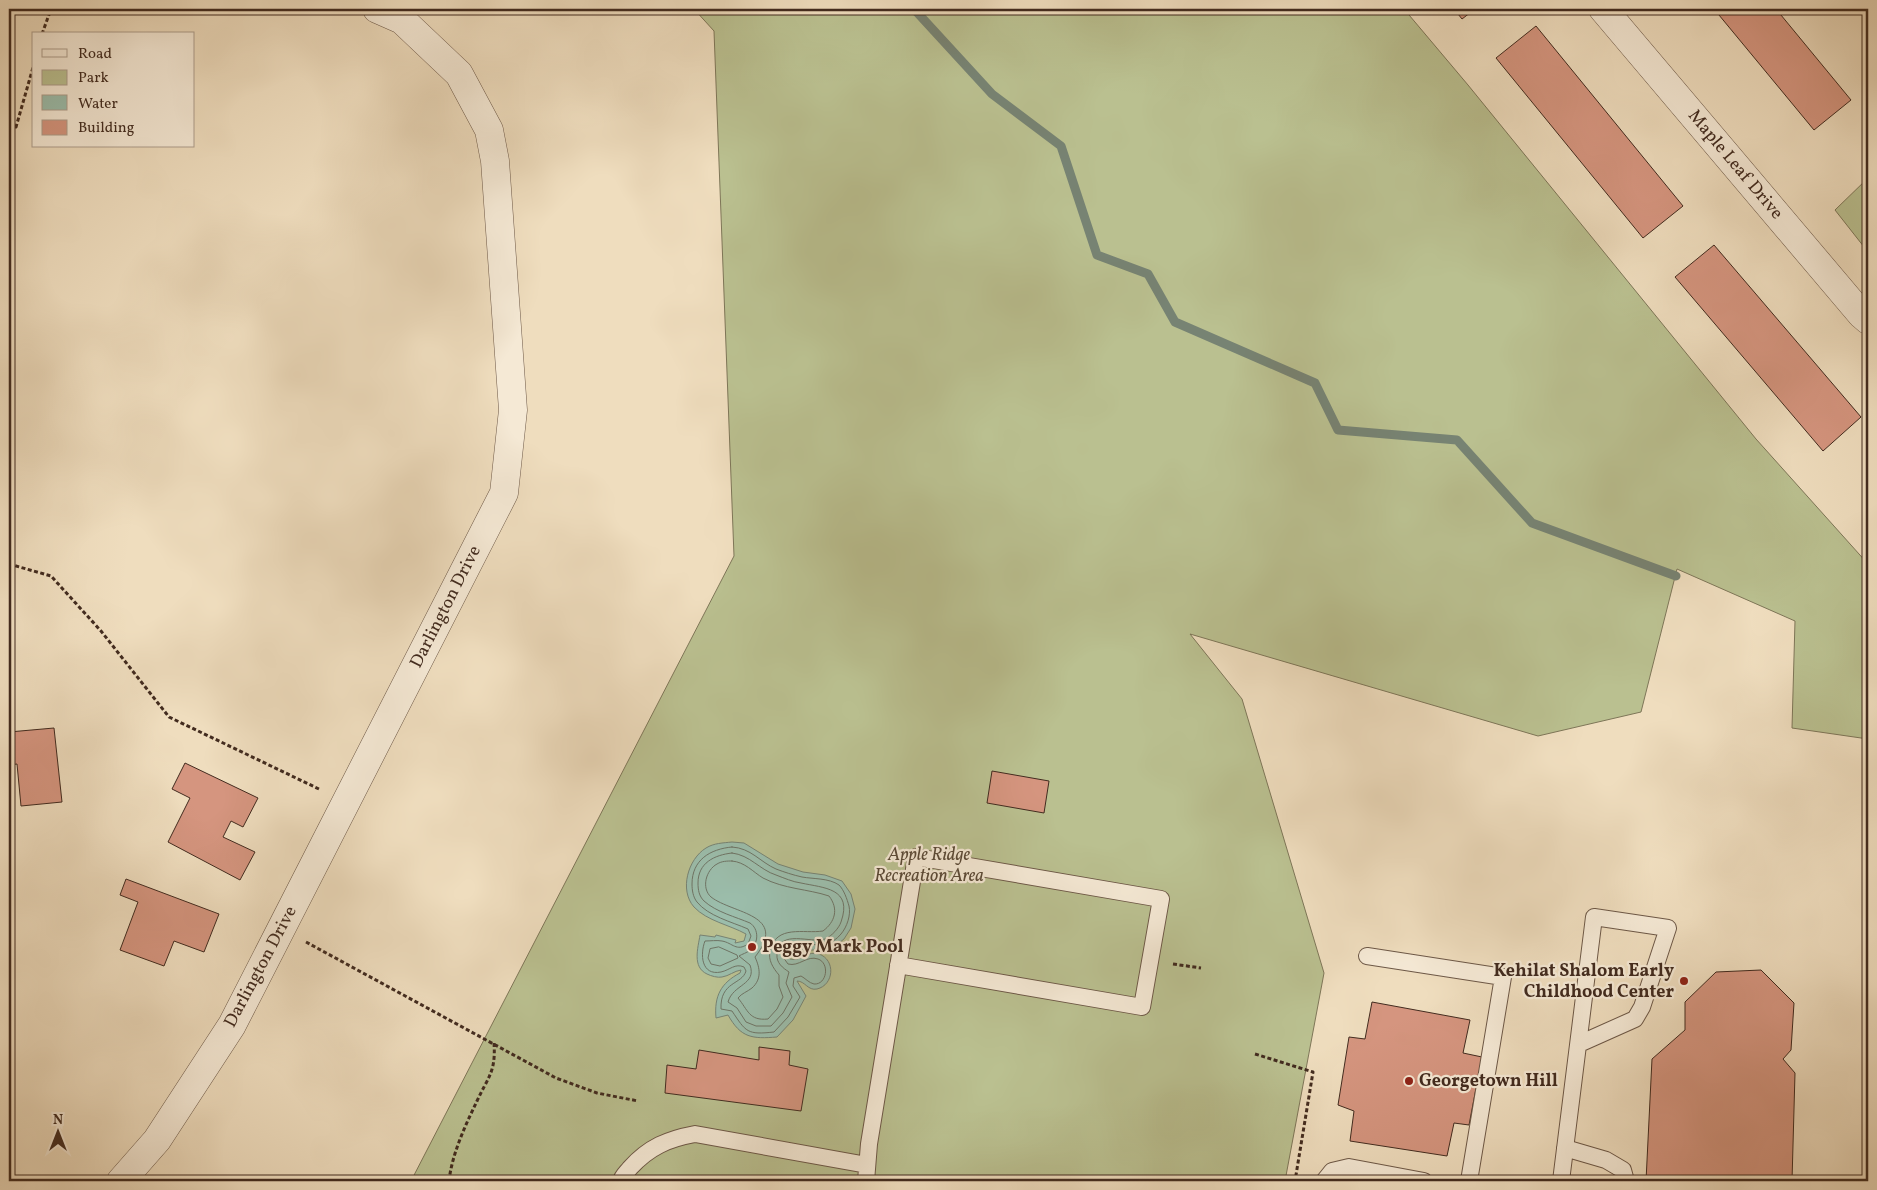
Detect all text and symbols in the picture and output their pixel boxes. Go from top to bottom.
legend [32,32,195,148]
text: Road [78,44,112,65]
text: Park [78,68,109,89]
text: Water [78,94,118,115]
street label: Maple Leaf Drive [1682,105,1788,225]
text: Building [78,118,135,139]
street label: Darlington Drive [404,541,488,673]
park label: Apple Ridge Recreation Area [874,843,984,889]
street label: Darlington Drive [218,902,304,1032]
place label: Peggy Mark Pool [762,935,904,960]
marker: Peggy Mark Pool [746,941,758,953]
place label: Kehilat Shalom Early Childhood Center [1493,959,1674,1005]
marker: Kehilat Shalom Early Childhood Center [1678,975,1690,987]
place label: Georgetown Hill [1419,1069,1558,1094]
marker: Georgetown Hill [1403,1075,1415,1087]
north arrow [32,1108,82,1158]
text: N [53,1111,63,1130]

